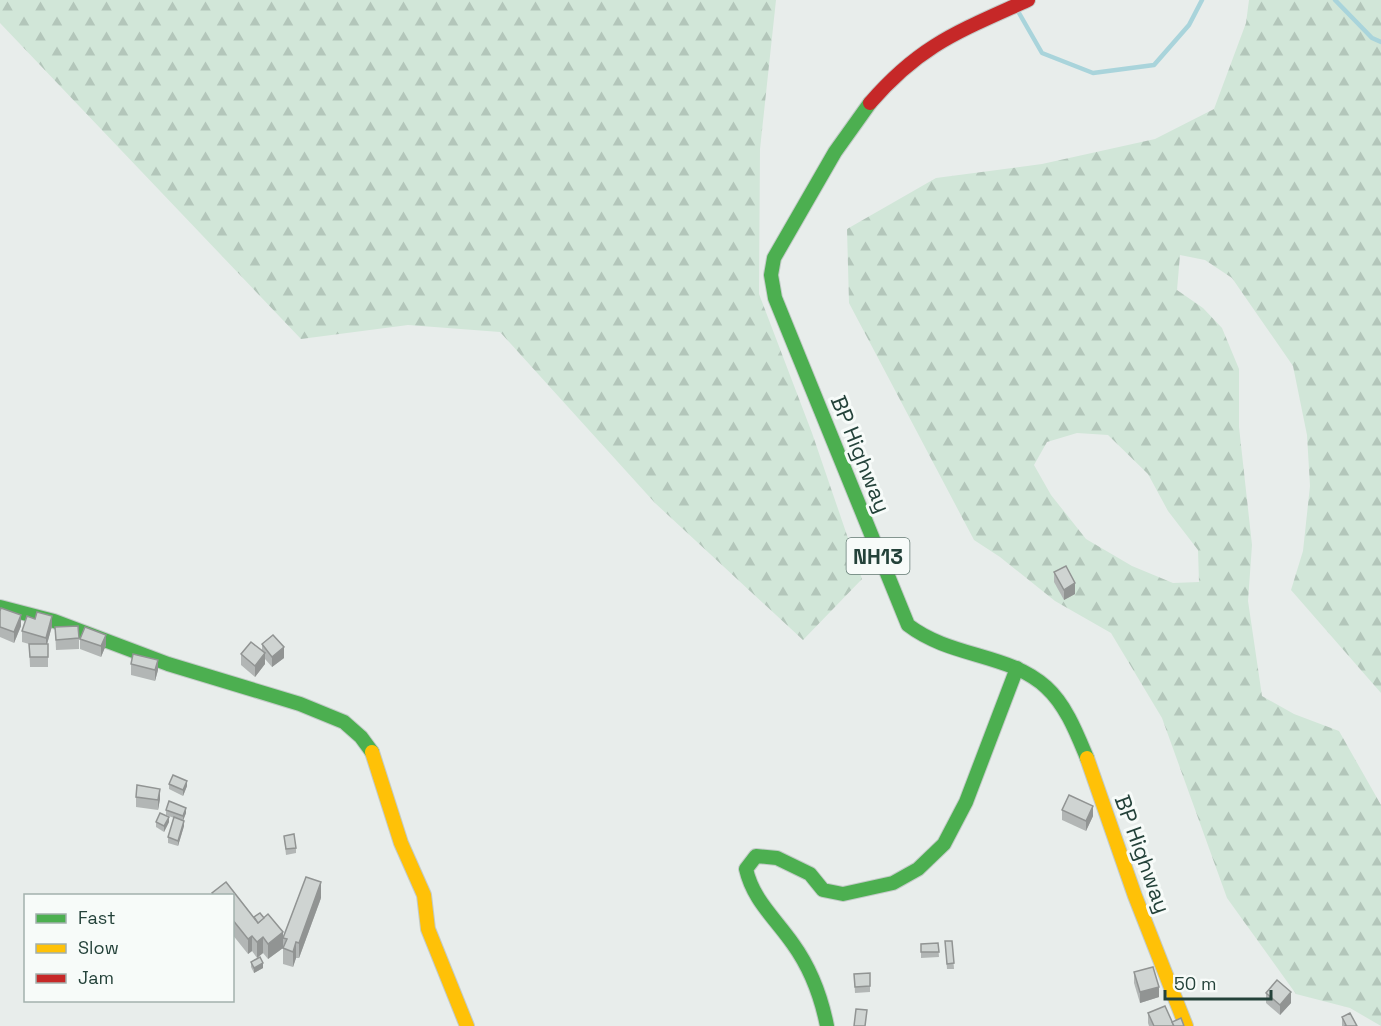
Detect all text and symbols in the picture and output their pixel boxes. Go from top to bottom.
street label: BP Highway [825,391,897,517]
road number: NH13 [846,538,910,574]
street label: BP Highway [1109,791,1177,917]
legend [24,894,234,1002]
text: Fast [78,906,115,929]
text: Slow [78,936,119,959]
scale bar [1165,963,1272,1001]
text: Jam [78,966,114,989]
text: 50 m [1174,972,1216,995]

